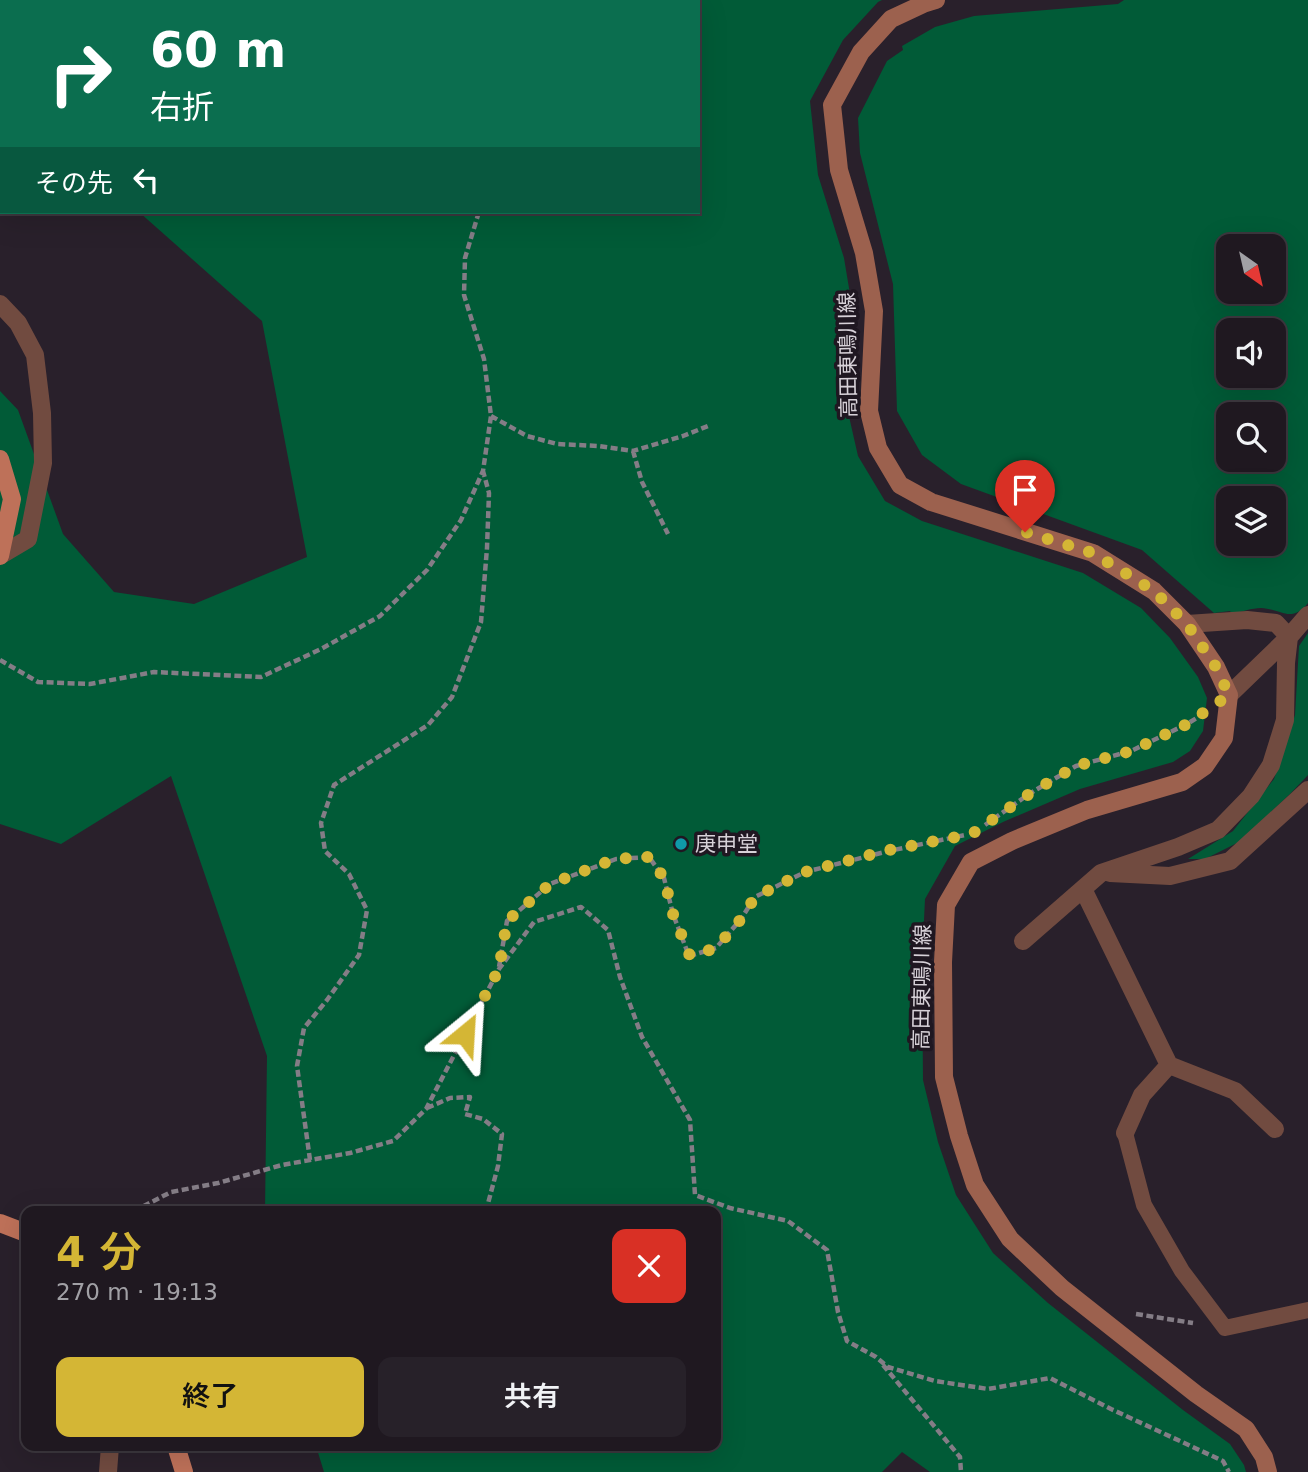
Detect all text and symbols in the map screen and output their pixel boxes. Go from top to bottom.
text: 60 m [150,22,286,79]
icon: right [35,28,126,119]
text: 右折 [150,88,214,126]
icon: left [127,161,165,199]
text: その先 [35,168,113,198]
north arrow [1216,234,1286,304]
map controls [1216,234,1286,556]
street label: 高田東鳴川線 [835,292,861,418]
button: sound [1216,318,1286,388]
button: search [1216,402,1286,472]
pin [995,460,1055,532]
icon: arrive [1006,471,1044,509]
button: layers [1216,486,1286,556]
place label: 庚申堂 [695,832,758,856]
marker: 庚申堂 [673,836,689,852]
street label: 高田東鳴川線 [909,924,935,1050]
position arrow [428,997,502,1071]
text: 4 分 [56,1228,142,1277]
button: close [612,1229,686,1303]
text: 270 m · 19:13 [56,1279,218,1305]
button: 終了 [56,1357,364,1437]
button: 共有 [378,1357,686,1437]

